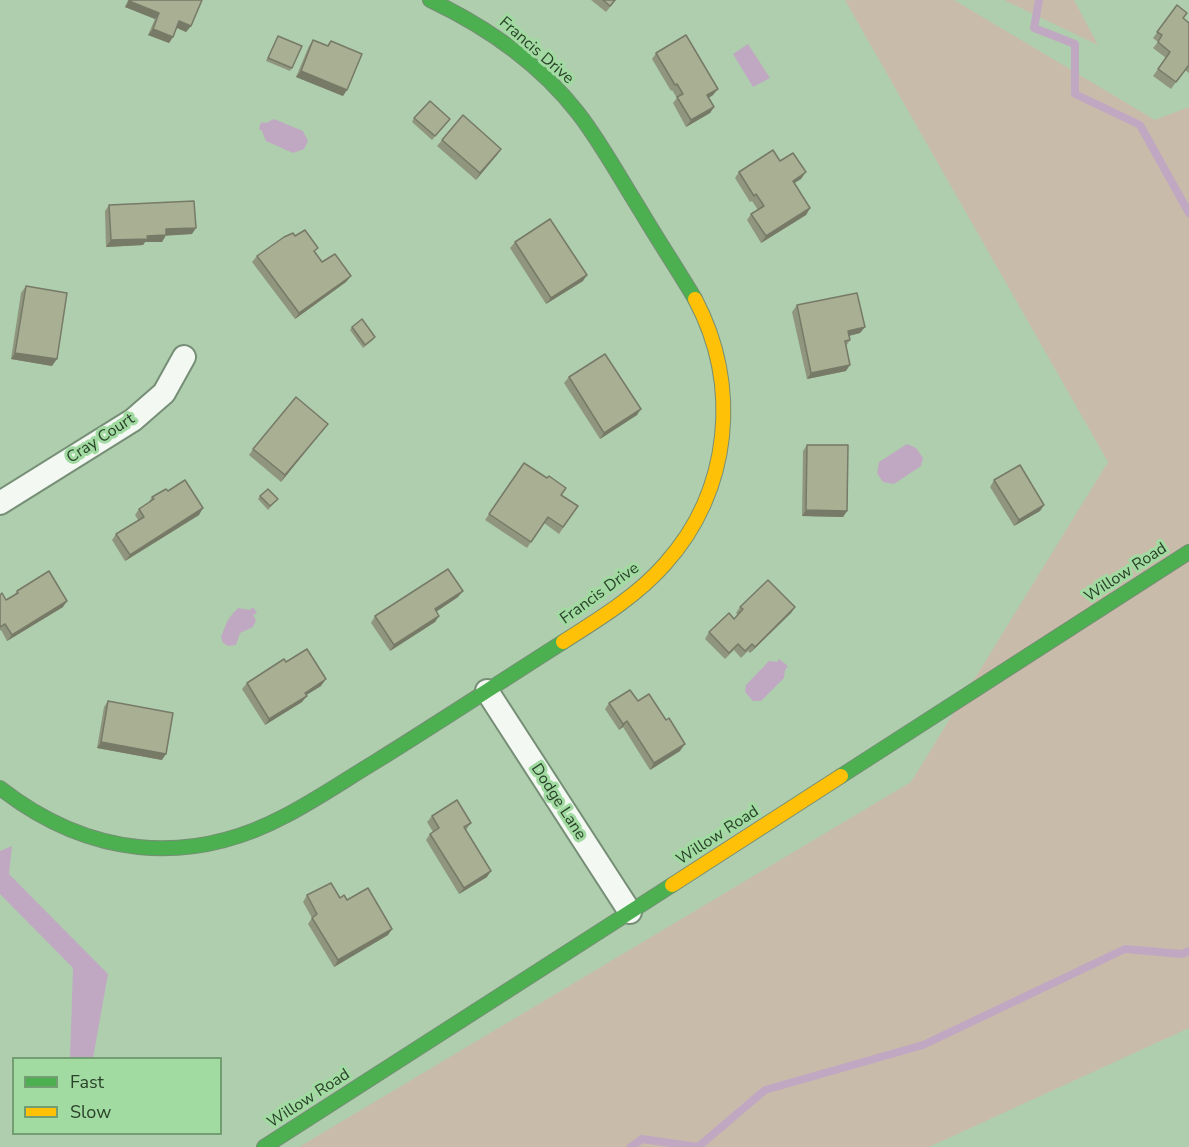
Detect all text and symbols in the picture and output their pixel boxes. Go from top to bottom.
street label: Francis Drive [495,13,577,89]
street label: Cray Court [63,410,139,468]
street label: Willow Road [1081,539,1171,607]
street label: Francis Drive [557,559,643,629]
street label: Dodge Lane [526,760,590,844]
street label: Willow Road [673,802,763,870]
legend [12,1057,222,1135]
street label: Willow Road [264,1065,354,1133]
text: Fast [70,1070,104,1094]
text: Slow [70,1100,111,1124]

